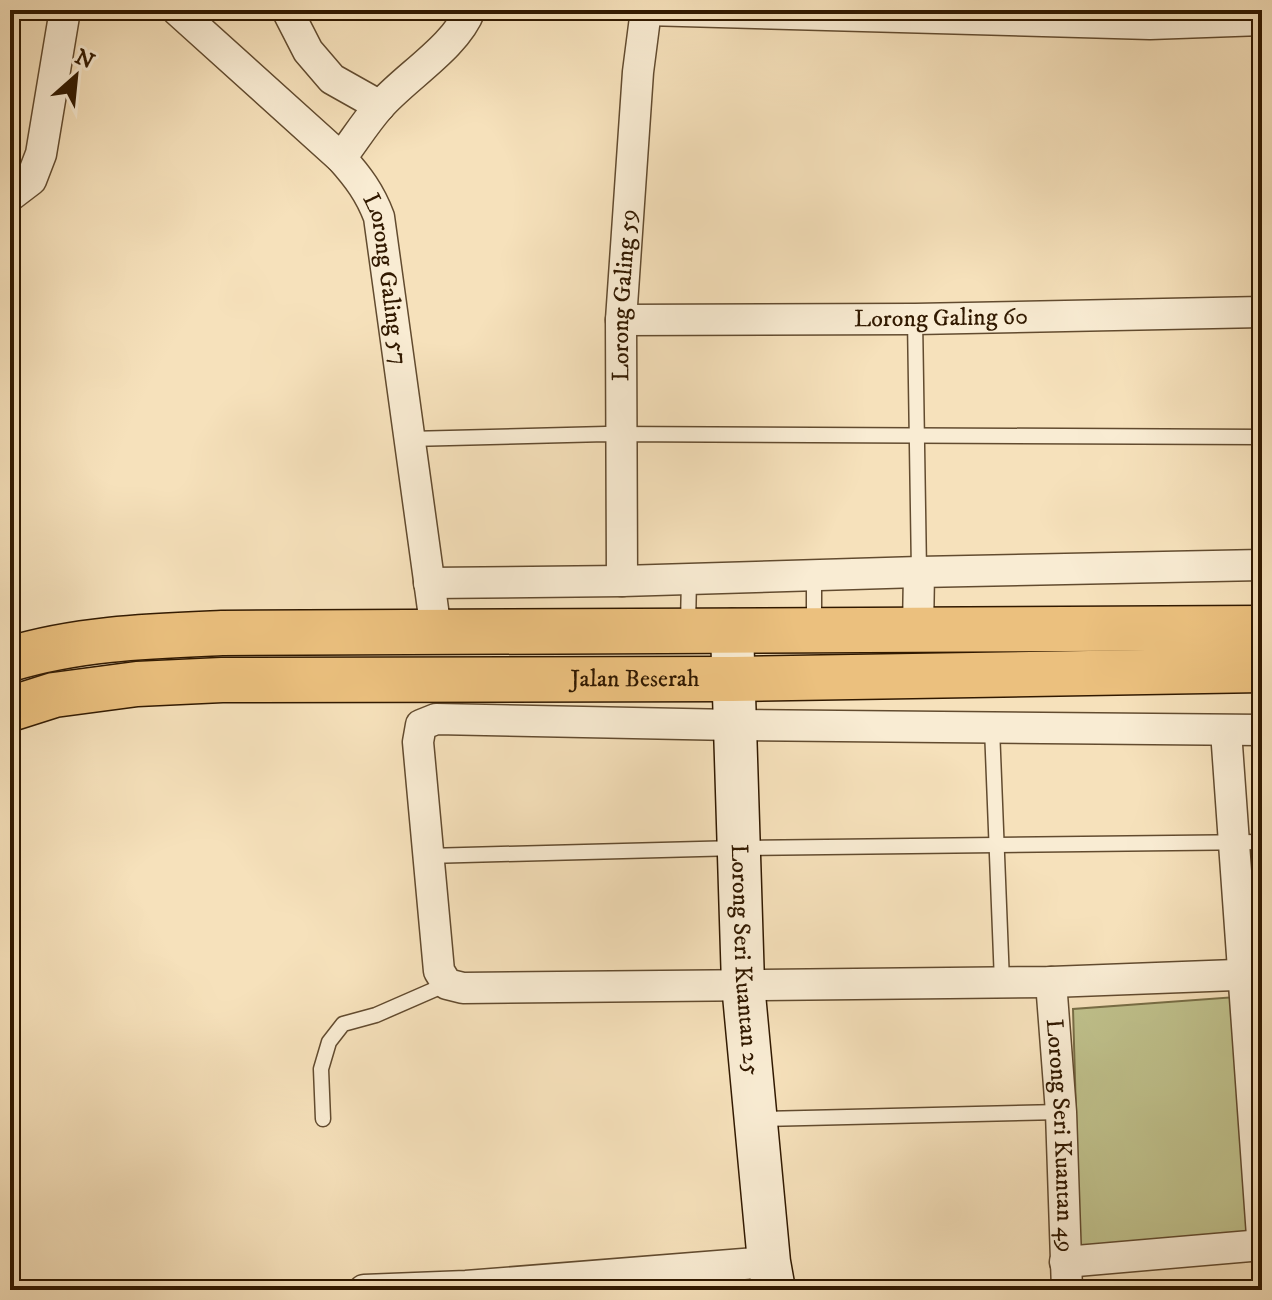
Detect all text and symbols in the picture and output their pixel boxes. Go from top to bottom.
north arrow [36,36,116,116]
text: N [70,43,99,76]
street label: Lorong Galing 57 [356,188,414,367]
street label: Lorong Galing 59 [606,208,644,381]
street label: Lorong Galing 60 [854,302,1028,334]
street label: Jalan Beserah [568,664,700,694]
street label: Lorong Seri Kuantan 25 [724,844,766,1077]
street label: Lorong Seri Kuantan 49 [1039,1018,1081,1253]

